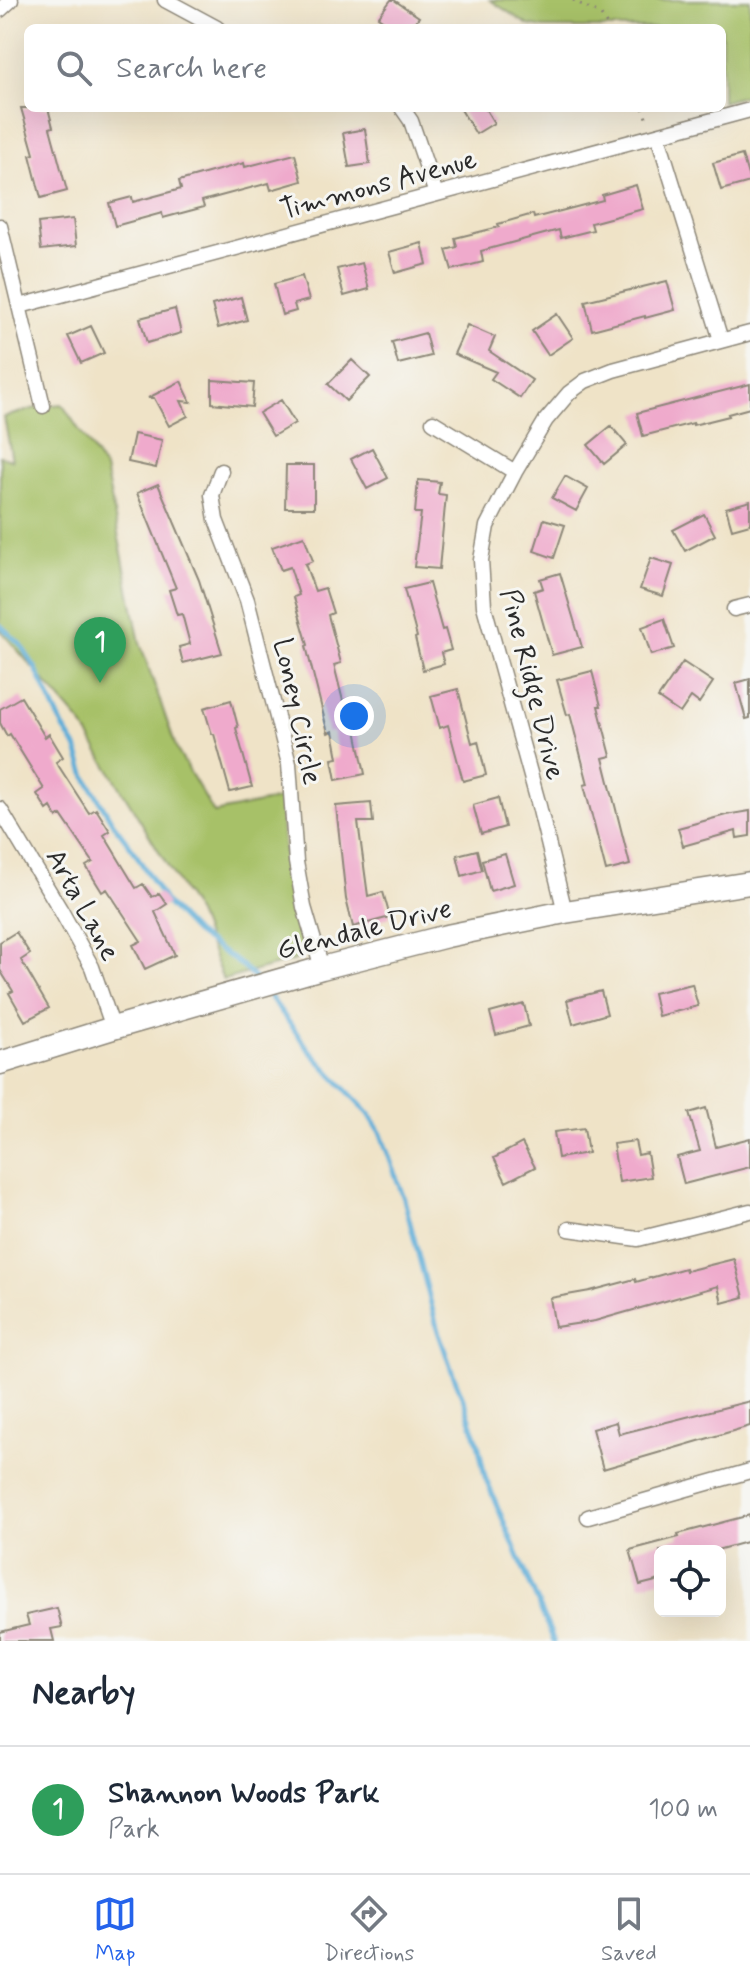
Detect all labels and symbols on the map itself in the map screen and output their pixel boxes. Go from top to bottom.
street label: Timmons Avenue [276,141,481,229]
street label: Pine Ridge Drive [487,585,573,785]
pin: 1 [74,617,126,683]
street label: Loney Circle [263,635,330,788]
your location [334,696,374,736]
street label: Arta Lane [36,843,128,968]
street label: Glendale Drive [273,891,456,970]

